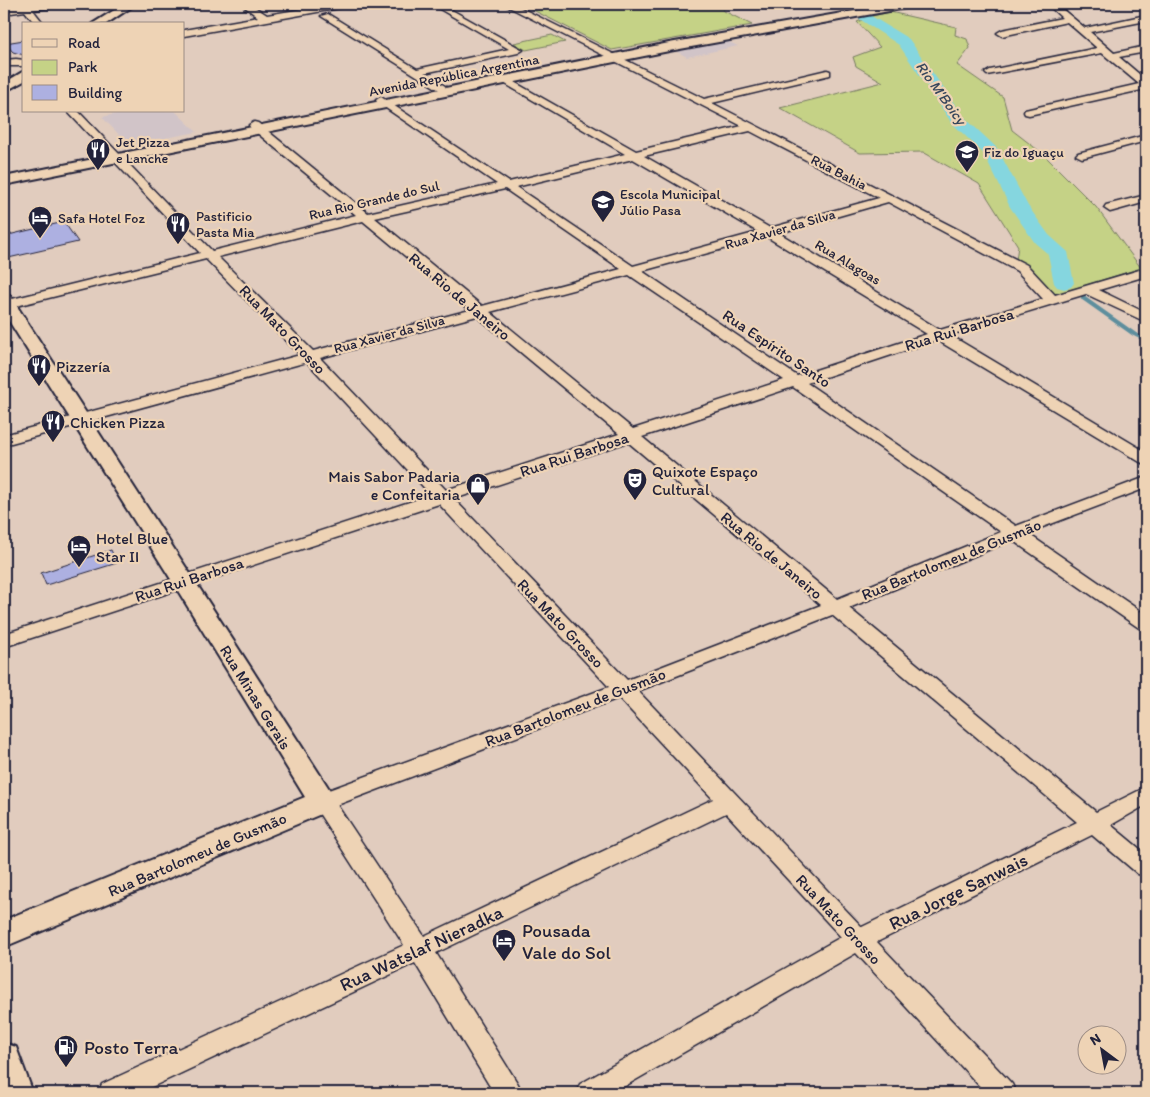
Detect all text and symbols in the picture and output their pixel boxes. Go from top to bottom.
legend [22,22,185,112]
text: Road [68,34,101,52]
street label: Avenida República Argentina [368,50,541,100]
text: Park [68,58,98,76]
water label: Rio M'Boicy [912,58,971,130]
text: Building [68,84,122,102]
place label: Jet Pizza e Lanche [116,134,170,167]
restaurant icon: Jet Pizza e Lanche [85,137,111,171]
school or university icon: Fiz do Iguaçu [954,139,980,173]
place label: Fiz do Iguaçu [984,144,1064,161]
street label: Rua Bahia [808,151,870,194]
street label: Rua Rio Grande do Sul [307,177,441,224]
place label: Escola Municipal Júlio Pasa [620,186,720,219]
school or university icon: Escola Municipal Júlio Pasa [590,189,616,223]
hotel icon: Safa Hotel Foz [27,205,53,239]
street label: Rua Xavier da Silva [723,206,837,253]
place label: Pastificio Pasta Mia [196,208,255,241]
place label: Safa Hotel Foz [58,210,145,227]
restaurant icon: Pastificio Pasta Mia [165,211,191,245]
street label: Rua Alagoas [812,236,884,289]
street label: Rua Rio de Janeiro [405,248,514,344]
street label: Rua Mato Grosso [235,281,330,378]
street label: Rua Rui Barbosa [902,304,1017,355]
street label: Rua Espírito Santo [719,305,834,392]
street label: Rua Xavier da Silva [332,311,446,357]
restaurant icon: Pizzería [26,353,52,387]
place label: Pizzería [56,357,111,376]
restaurant icon: Chicken Pizza [40,409,66,443]
place label: Chicken Pizza [70,413,166,432]
street label: Rua Rui Barbosa [517,428,632,481]
place label: Quixote Espaço Cultural [652,462,758,499]
place label: Mais Sabor Padaria e Confeitaria [328,467,461,504]
theatre icon: Quixote Espaço Cultural [622,467,648,501]
shop icon: Mais Sabor Padaria e Confeitaria [465,472,491,506]
street label: Rua Rio de Janeiro [717,507,826,603]
street label: Rua Bartolomeu de Gusmão [859,515,1044,604]
place label: Hotel Blue Star II [96,529,168,566]
hotel icon: Hotel Blue Star II [66,534,92,568]
street label: Rua Rui Barbosa [132,553,247,606]
street label: Rua Mato Grosso [513,575,608,672]
street label: Rua Minas Gerais [216,642,295,753]
street label: Rua Bartolomeu de Gusmão [482,664,668,751]
street label: Rua Bartolomeu de Gusmão [105,808,289,901]
street label: Rua Jorge Sanwais [885,848,1031,935]
street label: Rua Mato Grosso [792,870,885,968]
street label: Rua Watslaf Nieradka [336,901,506,996]
place label: Pousada Vale do Sol [522,919,611,964]
hotel icon: Pousada Vale do Sol [491,928,517,962]
north arrow [1078,1024,1128,1074]
text: N [1087,1030,1104,1049]
fuel station icon: Posto Terra [53,1034,79,1068]
place label: Posto Terra [84,1036,178,1059]

